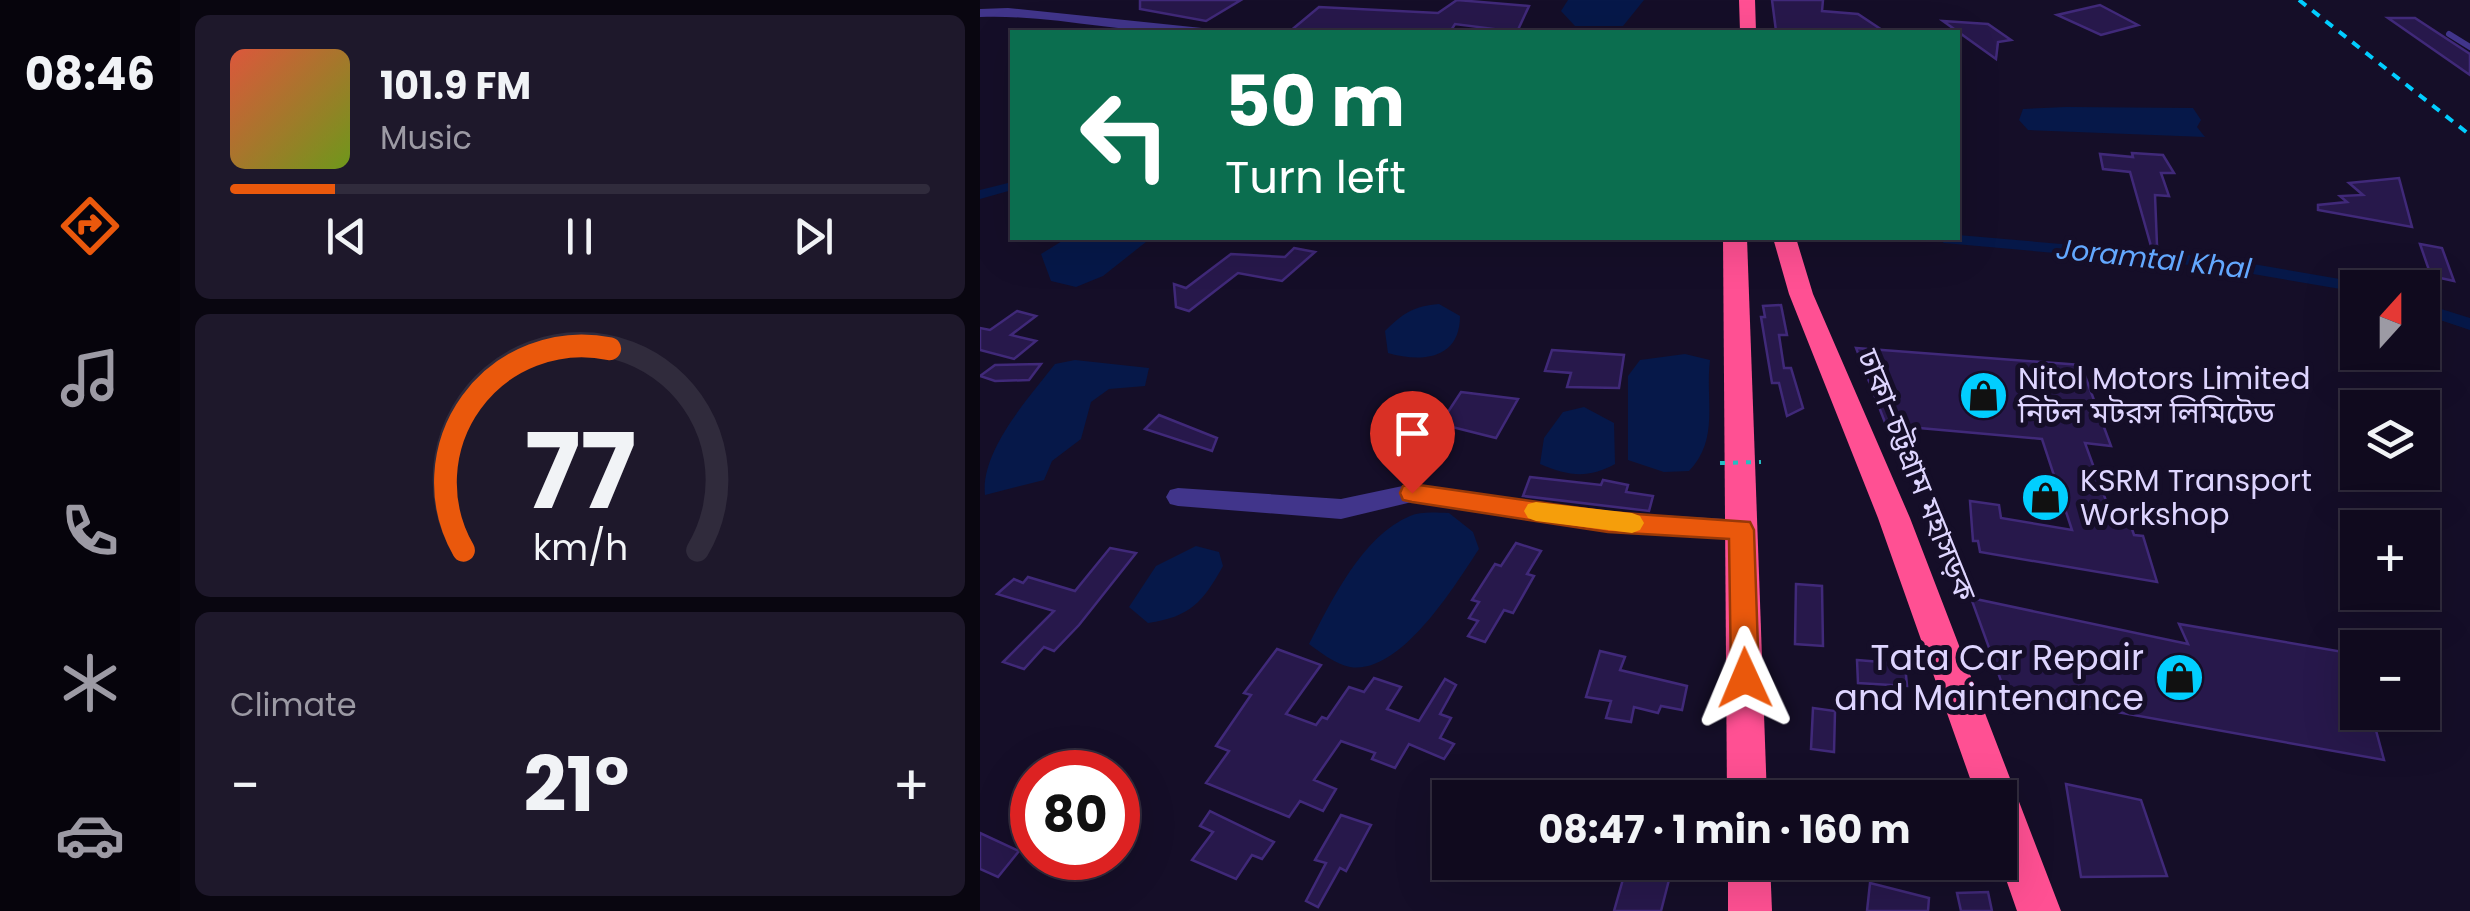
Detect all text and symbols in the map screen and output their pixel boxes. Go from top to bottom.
text: 08:46 [25,43,155,106]
text: 50 m [1225,52,1405,151]
text: 101.9 FM [380,59,531,112]
icon: left [1060,70,1190,200]
text: Music [380,115,472,160]
text: Turn left [1225,146,1406,209]
icon: directions [55,191,125,261]
icon: previous [319,209,374,264]
icon: pause [552,209,607,264]
icon: next [786,209,841,264]
water label: Joramtal Khal [2055,229,2254,289]
north arrow [2340,270,2440,370]
map controls [2340,270,2440,730]
street label: ঢাকা-চট্টগ্রাম মহাসড়ক [1847,342,1987,608]
icon: music [55,343,125,413]
place label: Nitol Motors Limited নিটল মটরস লিমিটেড [2017,357,2310,434]
shop icon: Nitol Motors Limited নিটল মটরস লিমিটেড [1957,369,2009,421]
button: layers [2340,390,2440,490]
pin [1370,391,1455,494]
text: 77 [524,399,636,544]
icon: arrive [1385,406,1440,461]
place label: KSRM Transport Workshop [2080,459,2312,536]
shop icon: KSRM Transport Workshop [2019,471,2071,523]
icon: phone [55,496,125,566]
button: + [2340,510,2440,610]
text: km/h [532,522,628,573]
position arrow [1693,626,1797,730]
button: − [2340,630,2440,730]
place label: Tata Car Repair and Maintenance [1834,633,2144,722]
icon: climate [55,648,125,718]
shop icon: Tata Car Repair and Maintenance [2153,651,2205,703]
text: Climate [230,682,357,727]
text: 21° [523,732,629,837]
text: − [230,747,260,824]
text: + [892,747,930,824]
speed limit sign: 80 [1010,750,1140,880]
icon: car [55,800,125,870]
text: 08:47 · 1 min · 160 m [1538,803,1911,856]

